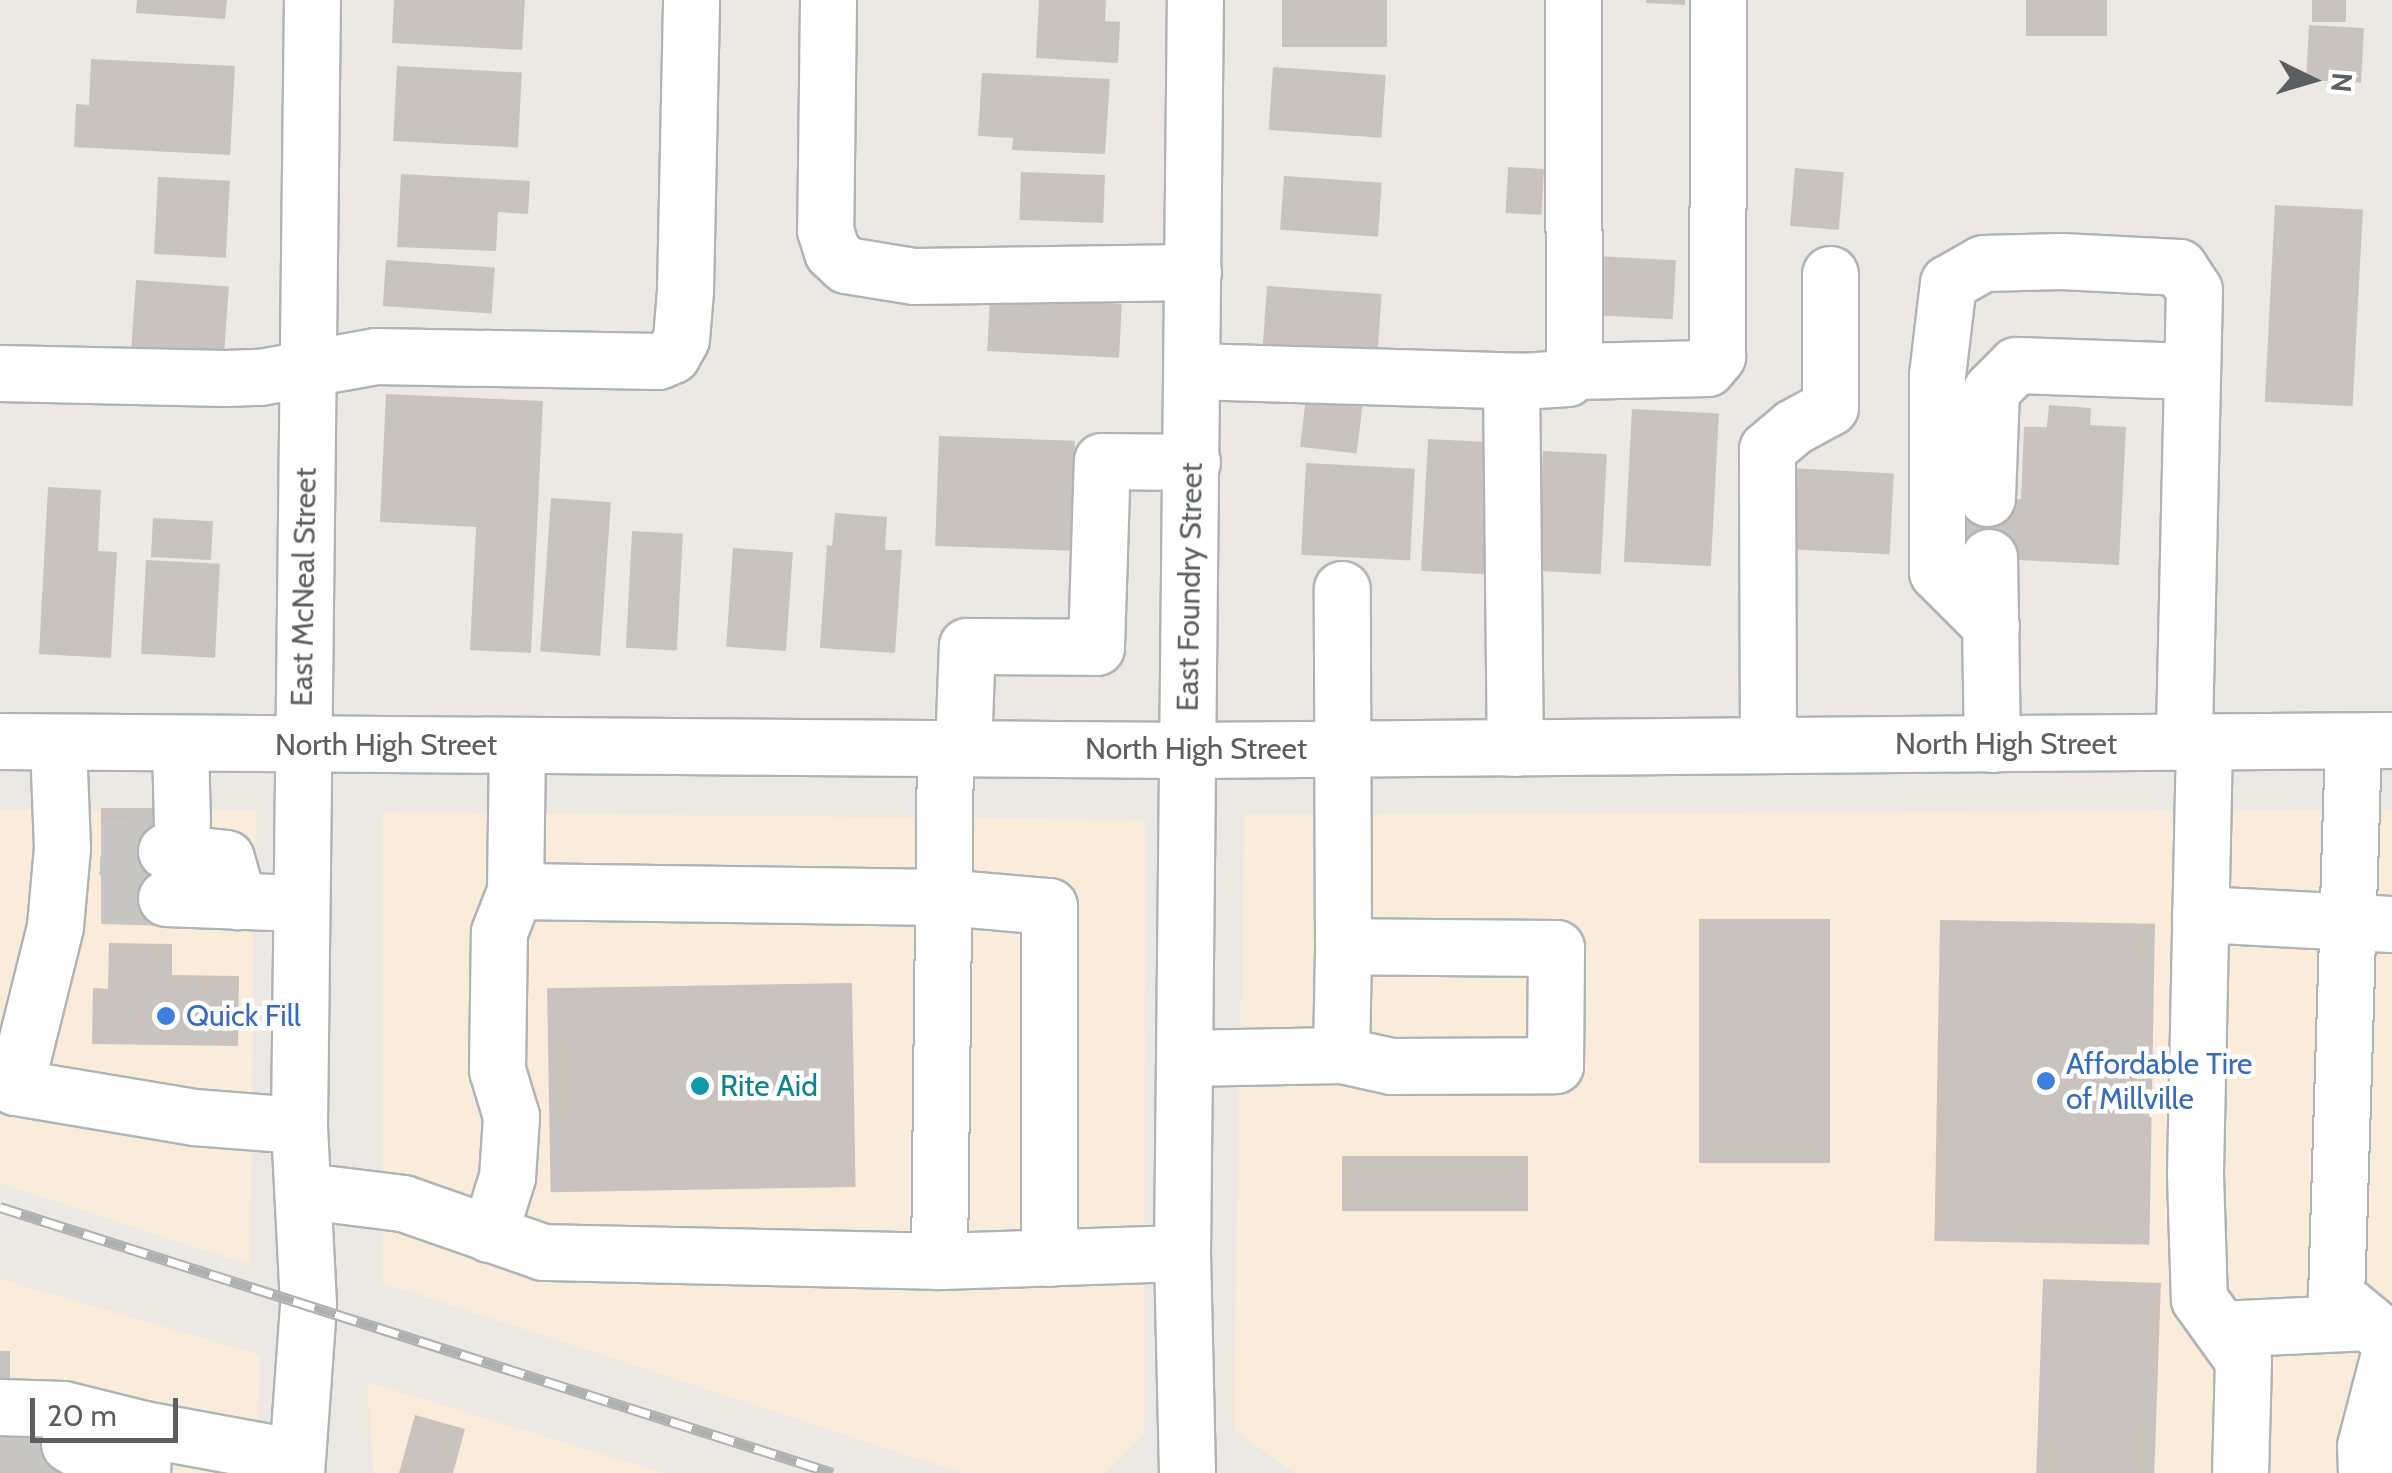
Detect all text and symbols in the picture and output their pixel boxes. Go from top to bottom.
north arrow [2262,30,2362,130]
text: N [2324,71,2360,94]
street label: East Foundry Street [1170,462,1210,712]
street label: East McNeal Street [284,467,324,707]
street label: North High Street [1895,726,2117,762]
street label: North High Street [275,727,497,763]
street label: North High Street [1085,731,1307,767]
place label: Quick Fill [186,998,301,1034]
marker: Quick Fill [155,1005,177,1027]
place label: Affordable Tire of Millville [2066,1046,2252,1116]
place label: Rite Aid [720,1068,818,1104]
marker: Affordable Tire of Millville [2035,1070,2057,1092]
marker: Rite Aid [689,1075,711,1097]
scale bar [35,1378,182,1440]
text: 20 m [47,1397,117,1434]

